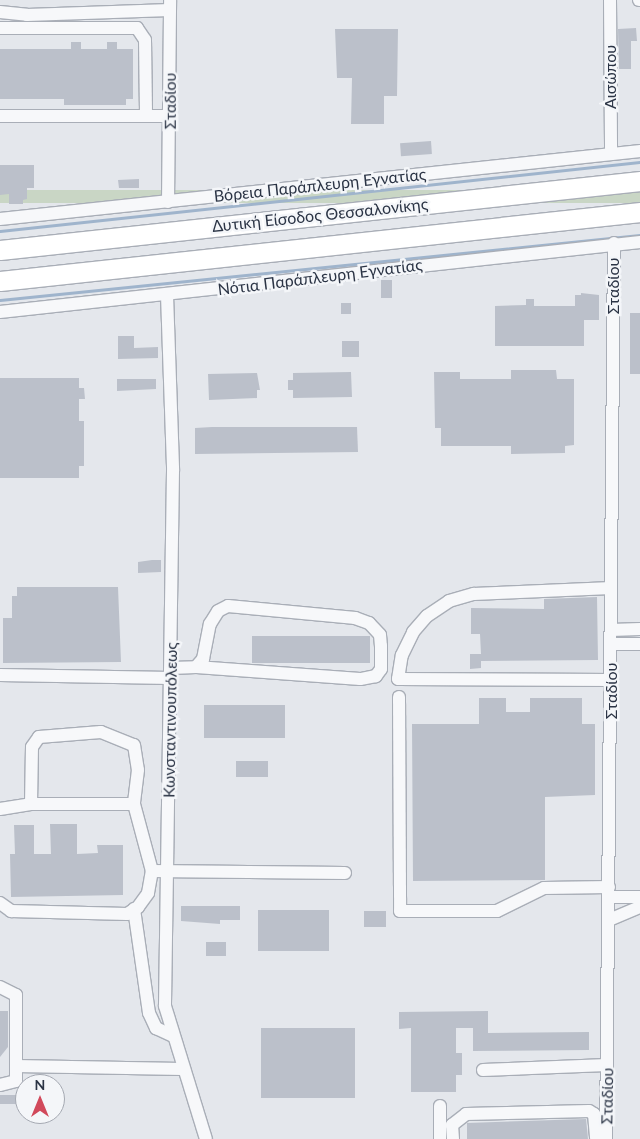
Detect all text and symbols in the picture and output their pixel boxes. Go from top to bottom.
street label: Αισώπου [600,45,620,109]
street label: Σταδίου [160,73,180,129]
street label: Βόρεια Παράπλευρη Εγνατίας [213,164,427,206]
street label: Δυτική Είσοδος Θεσσαλονίκης [211,194,429,236]
street label: Νότια Παράπλευρη Εγνατίας [217,255,423,299]
street label: Σταδίου [603,258,623,314]
street label: Κωνσταντινουπόλεως [159,642,181,798]
street label: Σταδίου [601,663,621,719]
street label: Σταδίου [597,1067,617,1125]
north arrow [15,1074,65,1124]
text: N [35,1076,45,1093]

